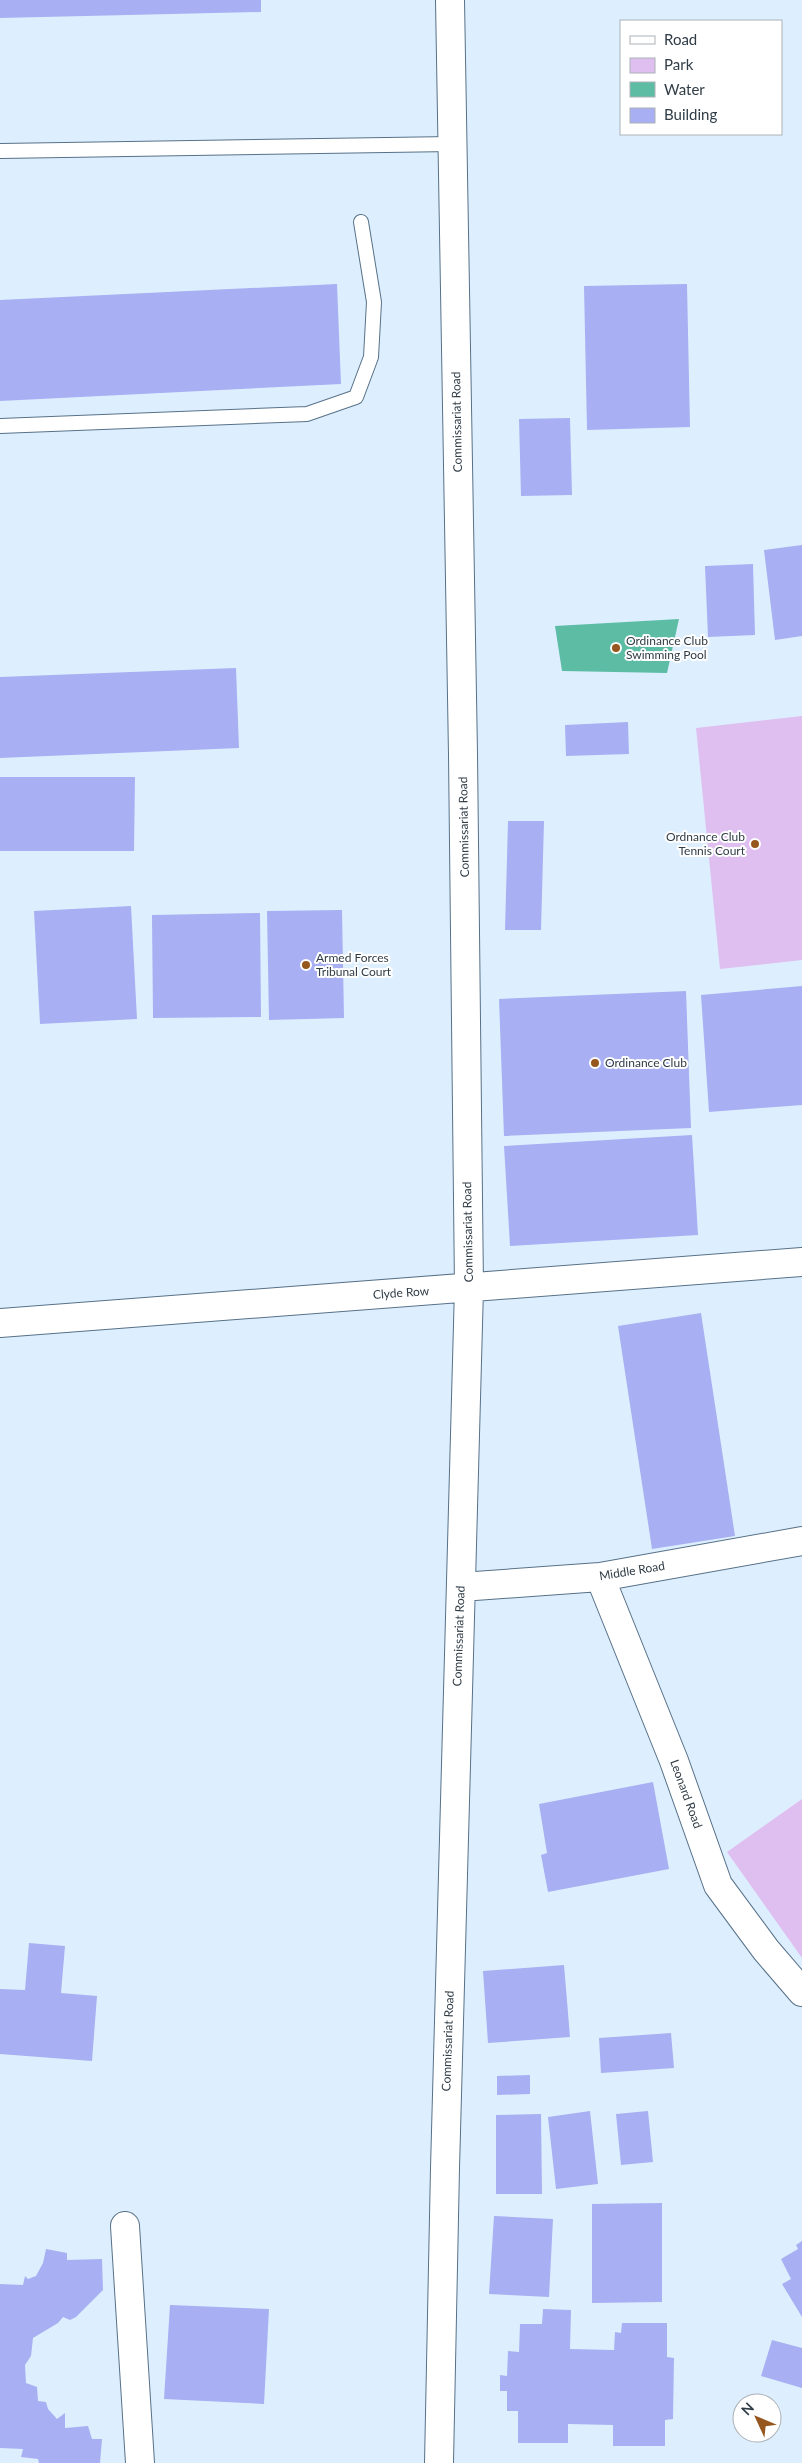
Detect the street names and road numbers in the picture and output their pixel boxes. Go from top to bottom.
street label: Commissariat Road [448,371,465,473]
street label: Commissariat Road [455,776,472,878]
street label: Commissariat Road [459,1181,476,1283]
street label: Clyde Row [372,1283,430,1302]
street label: Middle Road [598,1558,666,1583]
street label: Commissariat Road [449,1585,468,1687]
street label: Leonard Road [667,1757,706,1830]
street label: Commissariat Road [438,1990,457,2092]

